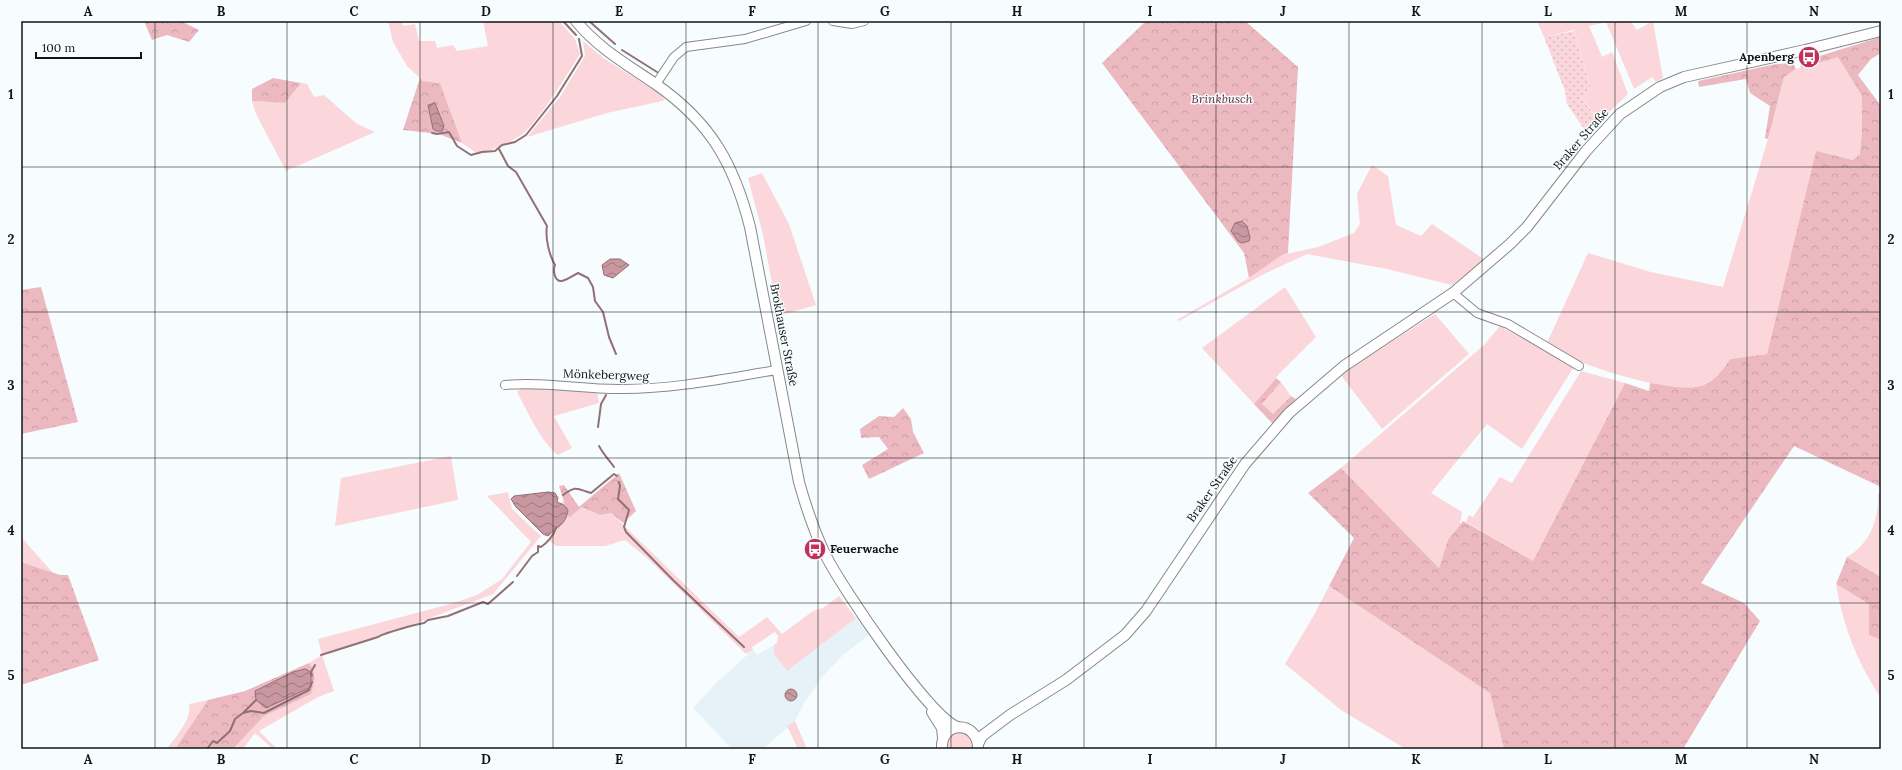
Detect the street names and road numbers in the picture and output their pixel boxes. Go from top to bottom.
street label: Braker Straße [1550,104,1612,173]
street label: Brokhauser Straße [767,282,802,388]
street label: Mönkebergweg [563,366,650,384]
street label: Braker Straße [1183,452,1240,525]

